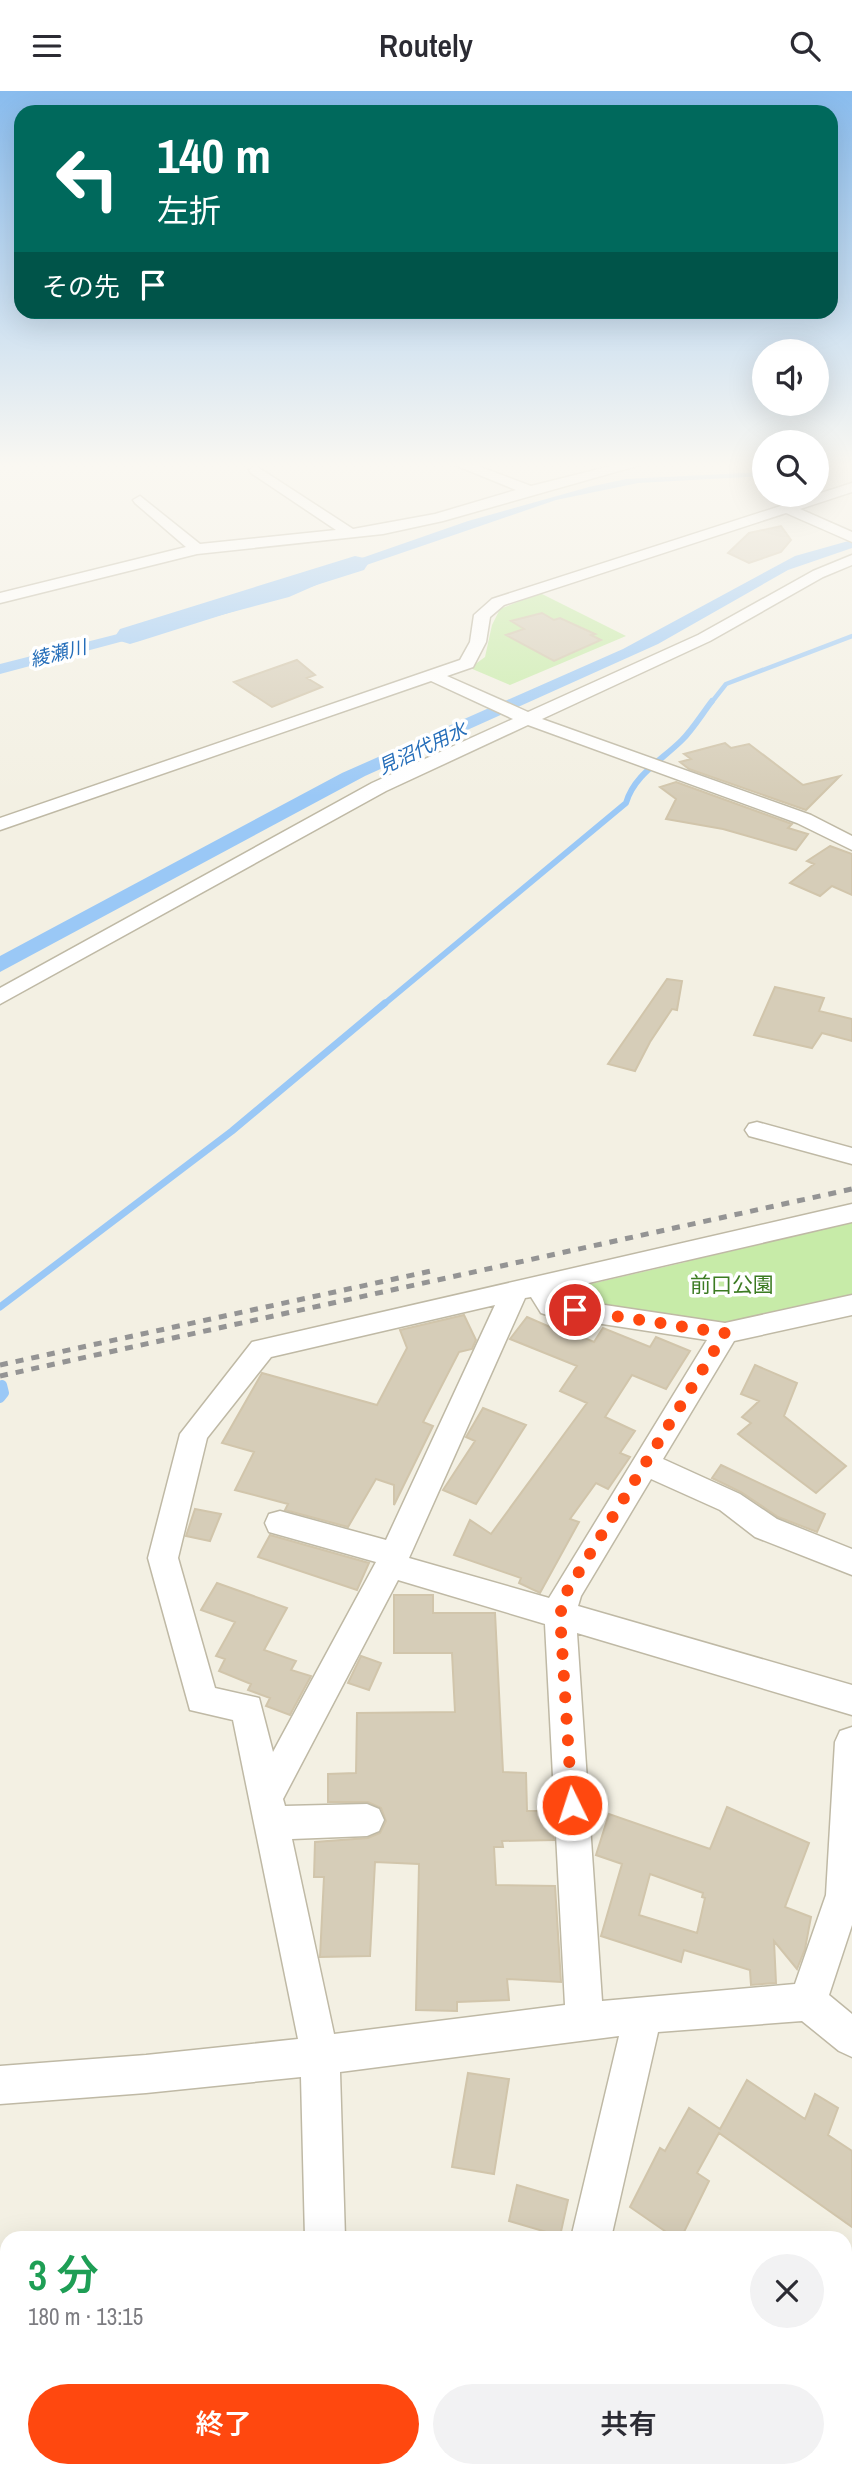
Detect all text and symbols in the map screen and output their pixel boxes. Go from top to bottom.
text: Routely [379,24,473,67]
icon: menu [28,27,66,65]
icon: search [786,27,824,65]
text: 140 m [157,122,271,188]
icon: left [42,133,133,224]
text: 左折 [157,189,221,232]
icon: arrive [134,266,172,304]
text: その先 [42,269,120,304]
map controls [752,339,829,507]
button: sound [752,339,829,416]
button: search [752,430,829,507]
water label: 綾瀬川 [27,633,91,673]
water label: 見沼代用水 [373,715,472,780]
park label: 前口公園 [690,1270,774,1299]
pin [545,1280,605,1340]
icon: arrive [556,1291,594,1329]
position arrow [535,1768,609,1842]
text: 3 分 [28,2247,99,2303]
button: close [750,2254,824,2328]
text: 180 m · 13:15 [28,2301,143,2332]
button: 終了 [28,2384,419,2464]
button: 共有 [433,2384,824,2464]

